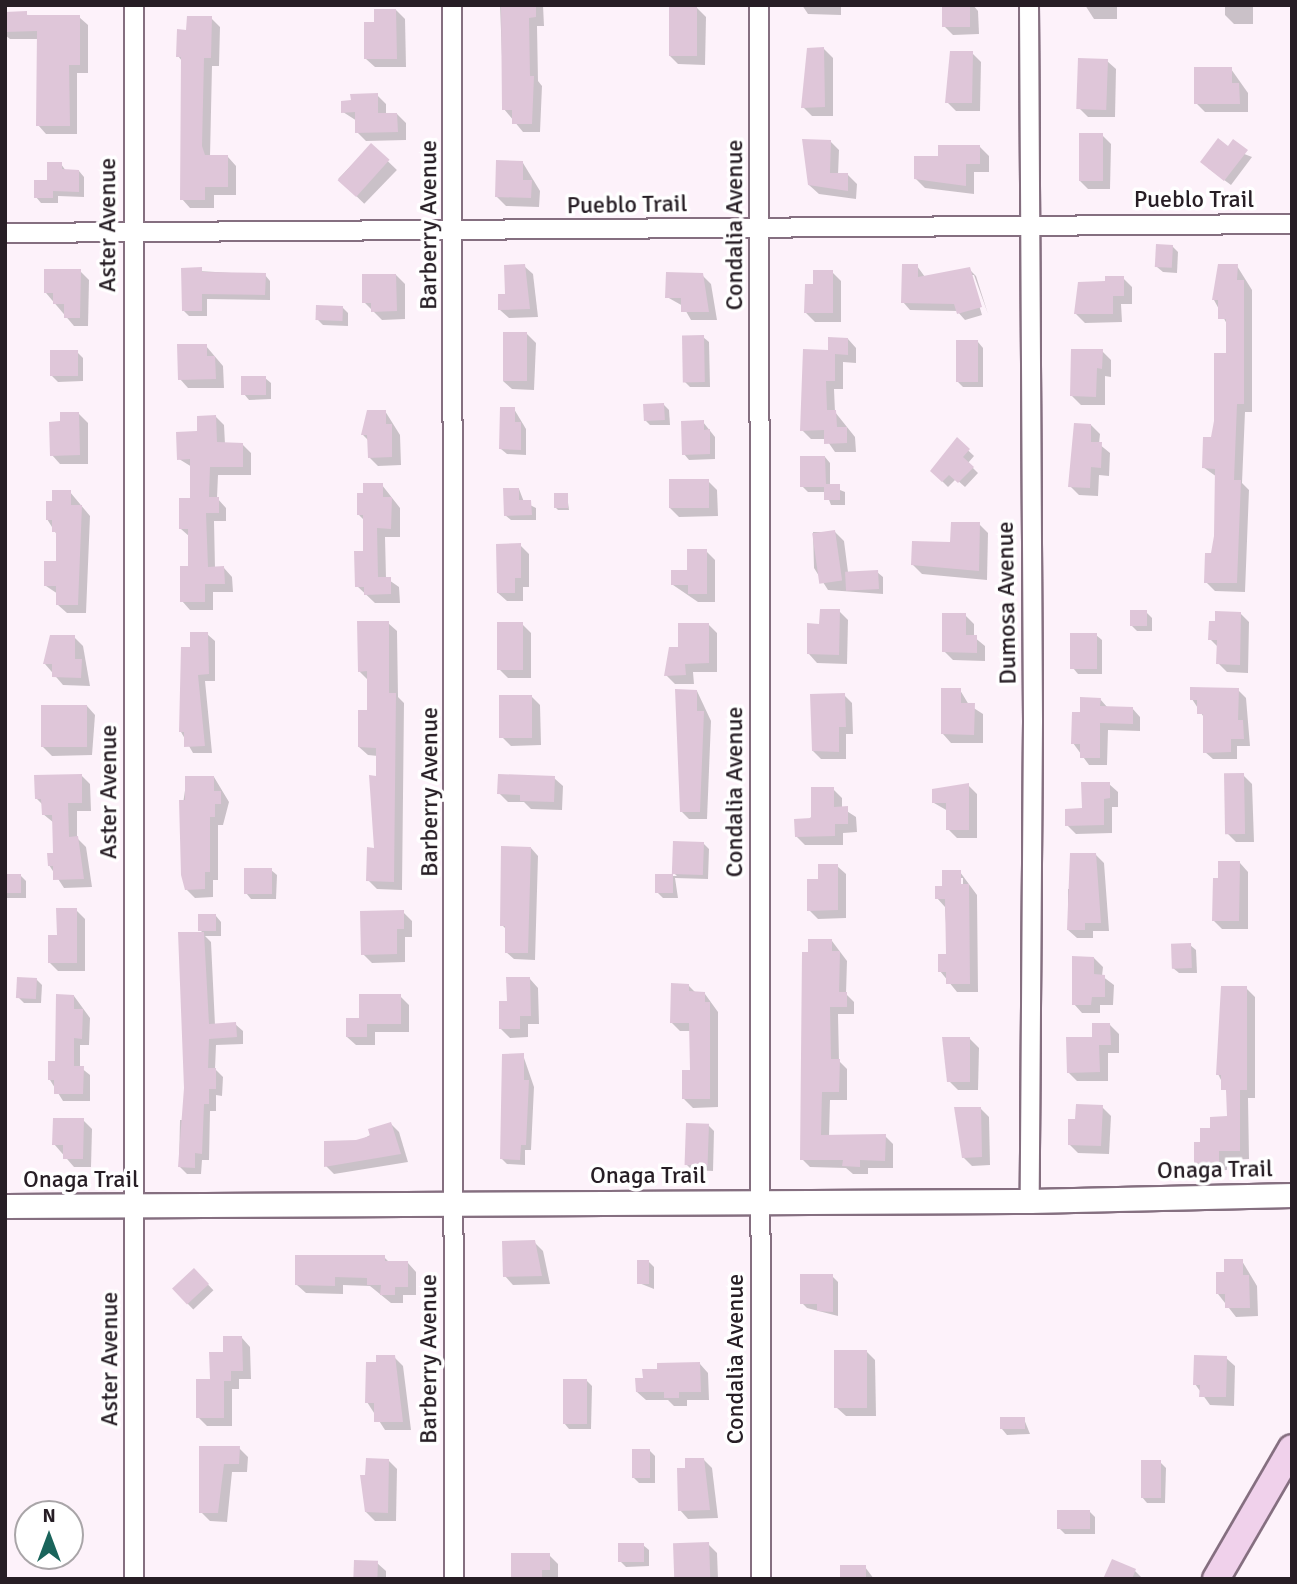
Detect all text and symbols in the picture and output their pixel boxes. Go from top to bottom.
street label: Barberry Avenue [415,140,443,310]
street label: Condalia Avenue [721,140,749,310]
street label: Aster Avenue [94,158,122,292]
street label: Pueblo Trail [1134,186,1254,214]
street label: Pueblo Trail [566,190,688,220]
street label: Dumosa Avenue [991,521,1023,685]
street label: Barberry Avenue [416,707,444,877]
street label: Condalia Avenue [721,707,749,877]
street label: Aster Avenue [95,725,123,859]
street label: Onaga Trail [1157,1155,1273,1185]
street label: Onaga Trail [590,1162,706,1190]
street label: Onaga Trail [23,1166,139,1194]
street label: Barberry Avenue [415,1274,443,1444]
street label: Condalia Avenue [722,1274,750,1444]
street label: Aster Avenue [96,1292,124,1426]
north arrow [14,1500,84,1570]
text: N [42,1504,56,1528]

